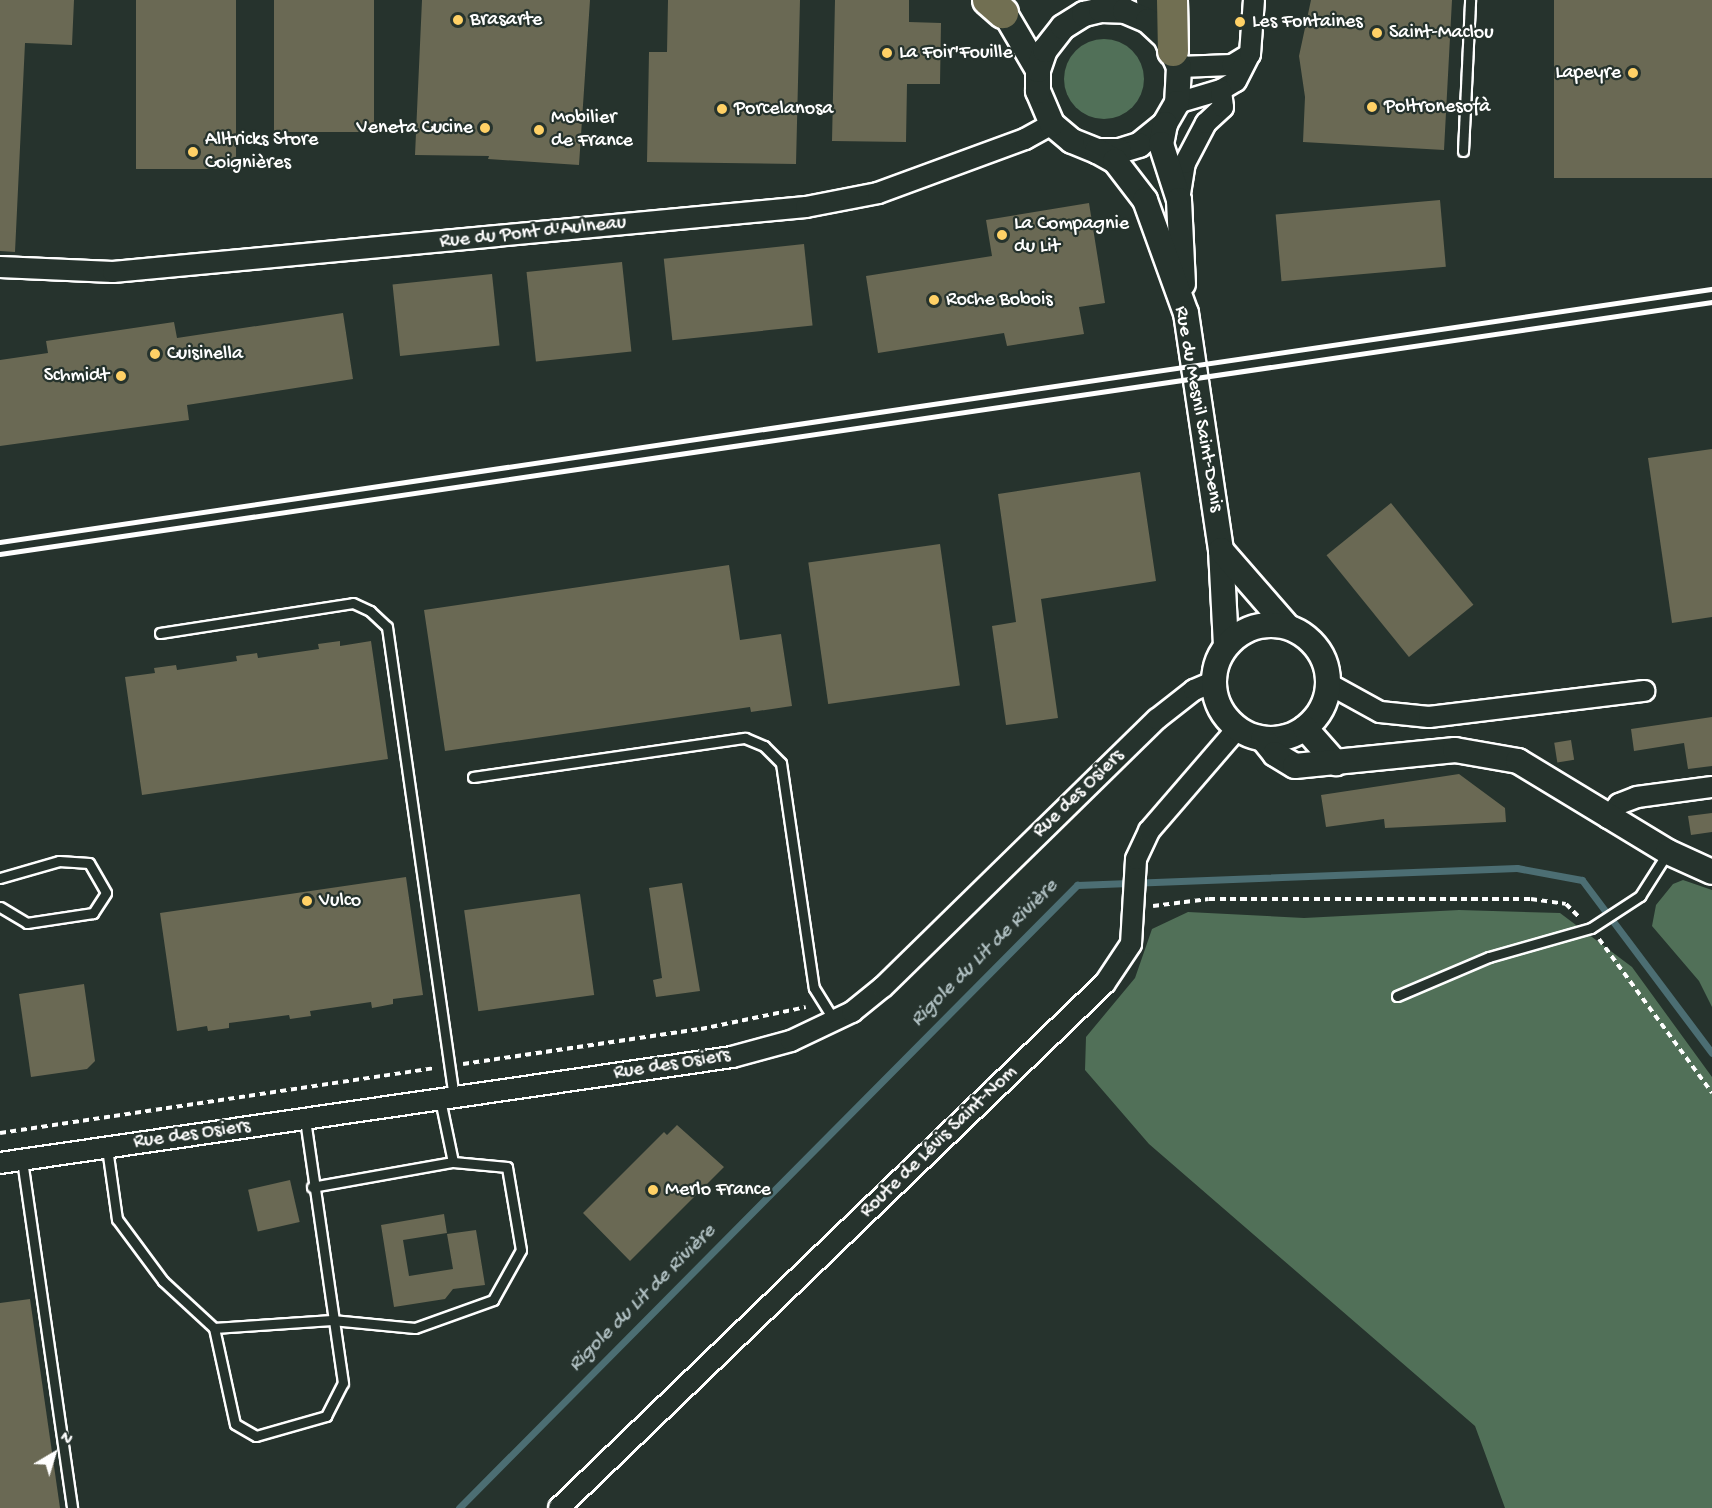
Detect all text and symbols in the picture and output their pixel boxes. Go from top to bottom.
place label: Brasarte [470,8,542,32]
place label: Les Fontaines [1252,10,1363,34]
marker: Brasarte [451,13,465,27]
marker: Les Fontaines [1233,15,1247,29]
place label: Saint-Maclou [1389,21,1494,45]
marker: Saint-Maclou [1370,26,1384,40]
place label: La Foir'Fouille [899,41,1013,65]
marker: La Foir'Fouille [880,46,894,60]
place label: Lapeyre [1555,61,1621,85]
marker: Lapeyre [1626,66,1640,80]
place label: Poltronesofà [1384,95,1490,119]
place label: Porcelanosa [734,97,833,121]
marker: Poltronesofà [1365,100,1379,114]
marker: Porcelanosa [715,102,729,116]
place label: Mobilier de France [551,106,633,153]
place label: Veneta Cucine [357,116,473,140]
marker: Veneta Cucine [478,121,492,135]
marker: Mobilier de France [532,123,546,137]
place label: Alltricks Store Coignières [205,128,318,175]
marker: Alltricks Store Coignières [186,145,200,159]
street label: Rue du Pont d'Aulneau [439,211,627,255]
place label: La Compagnie du Lit [1014,212,1129,259]
marker: La Compagnie du Lit [995,228,1009,242]
place label: Roche Bobois [946,288,1053,312]
marker: Roche Bobois [927,293,941,307]
street label: Rue du Mesnil Saint-Denis [1168,304,1228,514]
place label: Cuisinella [167,342,243,366]
marker: Cuisinella [148,347,162,361]
place label: Schmidt [44,364,109,388]
marker: Schmidt [114,369,128,383]
street label: Rue des Osiers [1028,745,1130,843]
water label: Rigole du Lit de Rivière [906,875,1064,1033]
place label: Vulco [319,889,361,913]
marker: Vulco [300,894,314,908]
street label: Rue des Osiers [612,1044,732,1086]
street label: Route de Lévis Saint-Nom [855,1061,1023,1223]
street label: Rue des Osiers [132,1115,252,1155]
place label: Merlo France [665,1178,771,1202]
marker: Merlo France [646,1183,660,1197]
water label: Rigole du Lit de Rivière [564,1220,722,1378]
north arrow [24,1424,84,1484]
text: N [55,1429,75,1450]

